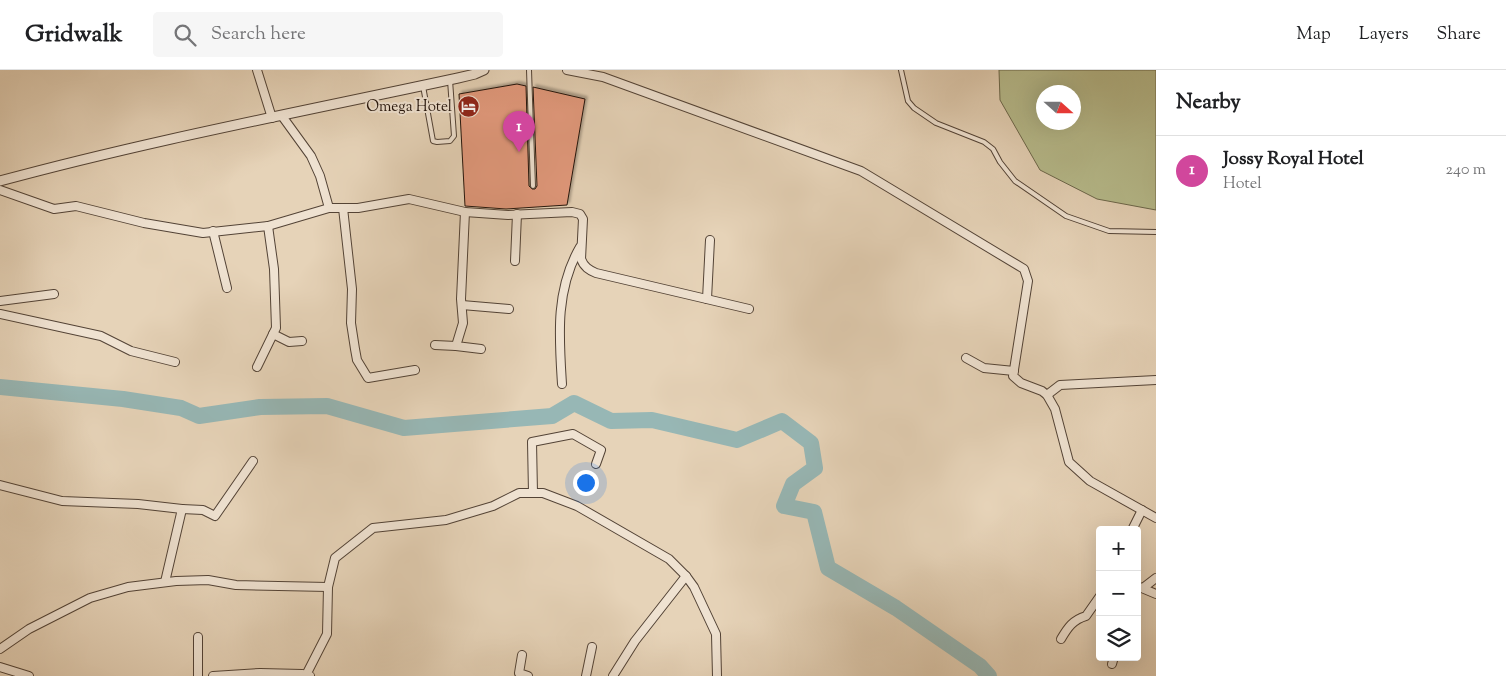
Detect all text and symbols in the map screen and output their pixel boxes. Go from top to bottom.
search box [153,12,503,57]
text: Gridwalk [25,18,123,52]
icon: search [171,21,199,49]
text: Search here [211,21,306,48]
text: Map [1296,22,1331,48]
text: Layers [1359,22,1409,48]
text: Share [1437,22,1481,48]
north arrow [1036,85,1081,130]
text: Nearby [1176,88,1241,118]
hotel icon: Omega Hotel [456,94,480,118]
place label: Omega Hotel [366,97,452,118]
pin: 1 [503,111,535,152]
text: Jossy Royal Hotel [1223,146,1364,173]
text: 1 [1189,159,1195,182]
text: 240 m [1445,159,1486,182]
text: Hotel [1223,173,1262,196]
your location [573,470,599,496]
map controls [1096,526,1141,661]
button: + [1096,526,1141,571]
button: − [1096,571,1141,616]
button: layers [1096,616,1141,661]

